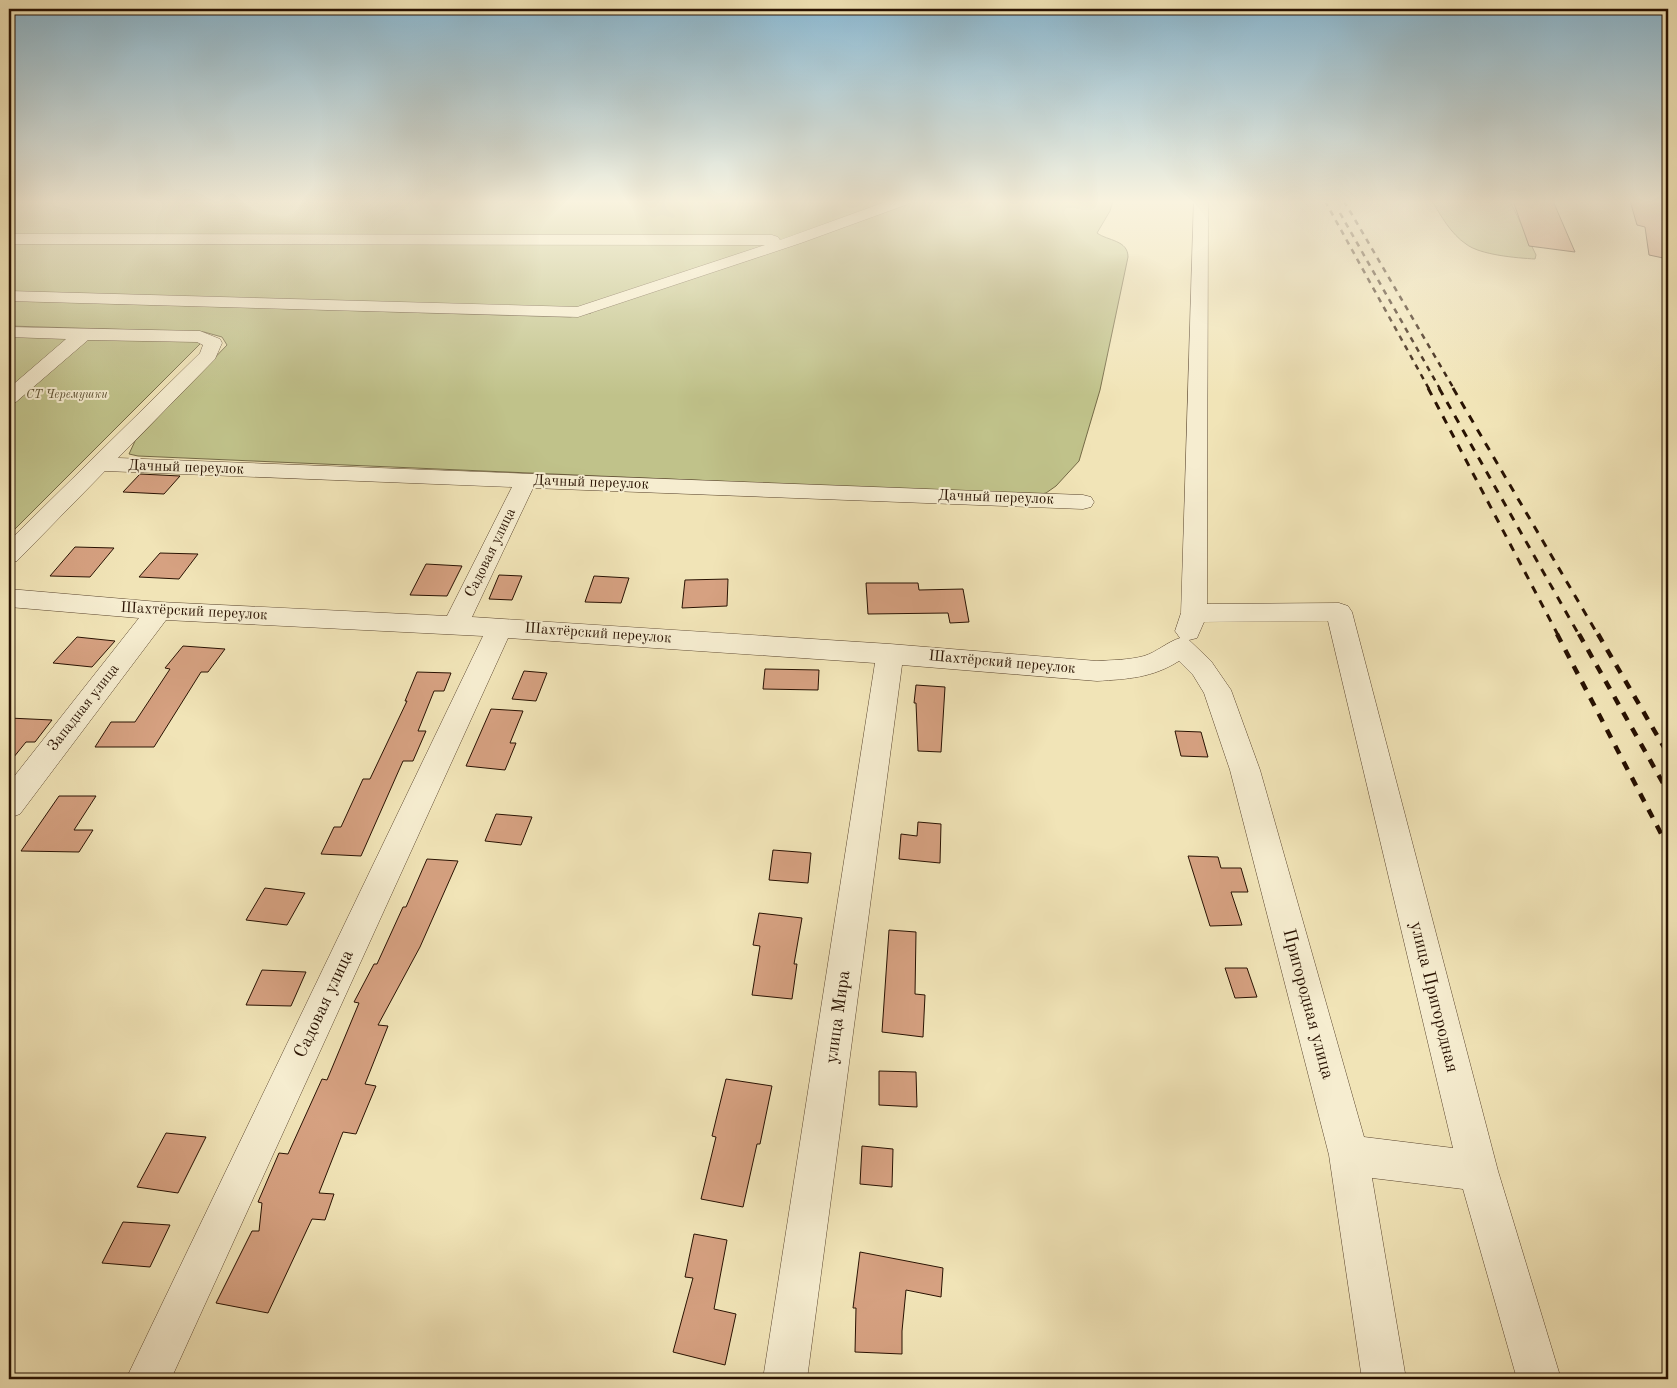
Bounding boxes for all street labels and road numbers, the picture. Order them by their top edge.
street label: Дачный переулок [128,458,245,478]
street label: Дачный переулок [533,473,650,493]
street label: Дачный переулок [938,488,1055,508]
street label: Садовая улица [463,505,519,600]
street label: Шахтёрский переулок [120,601,268,623]
street label: Шахтёрский переулок [524,621,672,647]
street label: Шахтёрский переулок [928,649,1077,677]
street label: Западная улица [46,661,123,754]
street label: улица Пригородная [1407,920,1461,1074]
street label: Пригородная улица [1279,927,1337,1081]
street label: Садовая улица [291,947,357,1061]
street label: улица Мира [823,969,853,1065]

